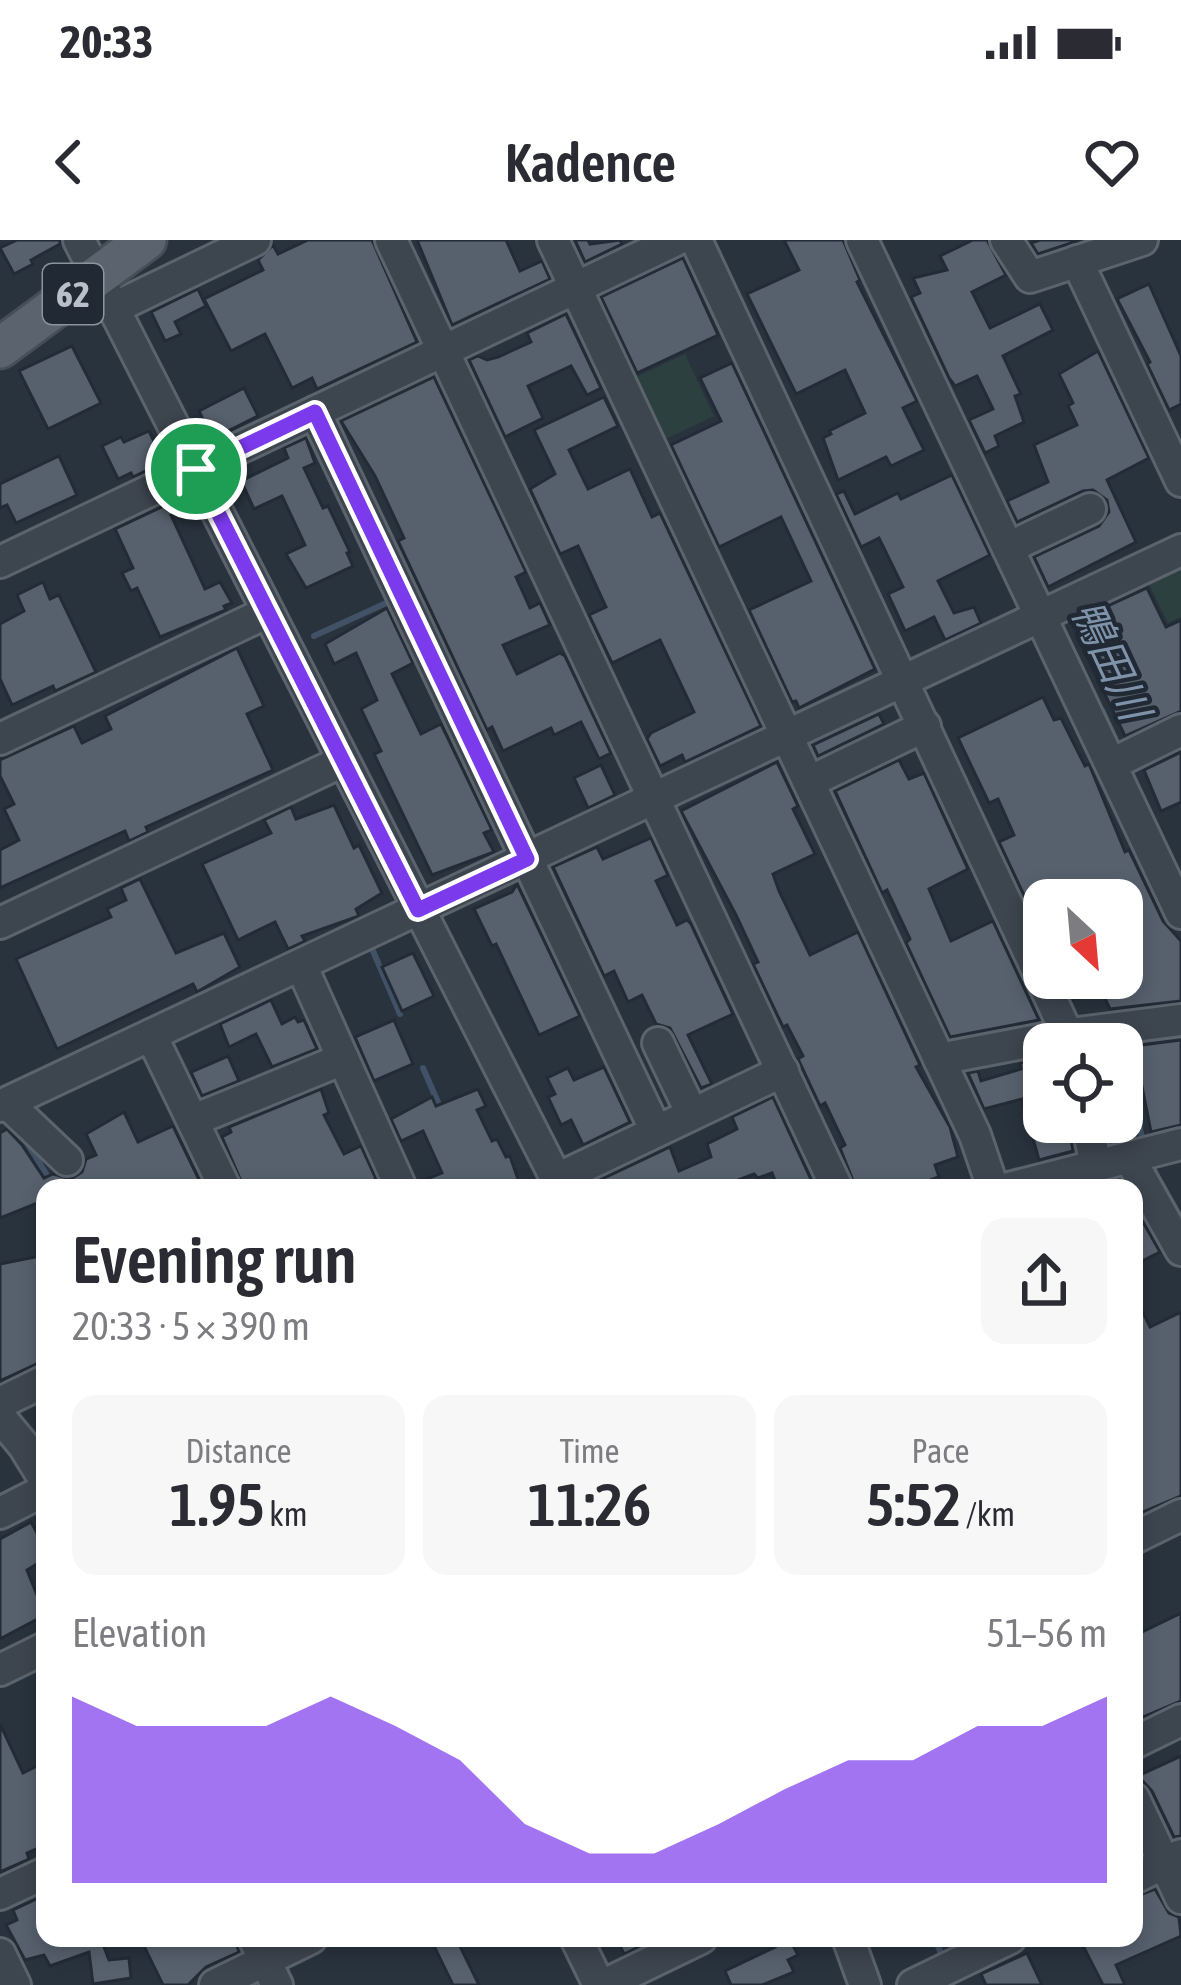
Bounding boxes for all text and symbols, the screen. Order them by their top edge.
text: 20:33 [60,16,154,68]
icon: back [36,129,102,195]
icon: heart [1079,129,1145,195]
text: Kadence [505,132,676,193]
road number: 62 [43,264,103,324]
pin [145,418,247,520]
icon: arrive [163,436,229,502]
water label: 鴨田川 [1063,593,1161,731]
north arrow [1023,879,1143,999]
map controls [1023,879,1143,1143]
button: locate [1023,1023,1143,1143]
button: share [981,1218,1107,1344]
text: Evening run [72,1221,357,1297]
text: 20:33 · 5 × 390 m [72,1304,310,1348]
text: Distance [186,1432,291,1470]
text: Time [559,1432,620,1470]
text: Pace [911,1432,970,1470]
text: 1.95 [169,1470,265,1539]
text: 11:26 [528,1470,651,1539]
text: 5:52 [866,1470,961,1539]
text: km [265,1495,308,1533]
text: /km [961,1495,1015,1533]
text: Elevation [72,1611,207,1655]
text: 51–56 m [987,1611,1107,1655]

